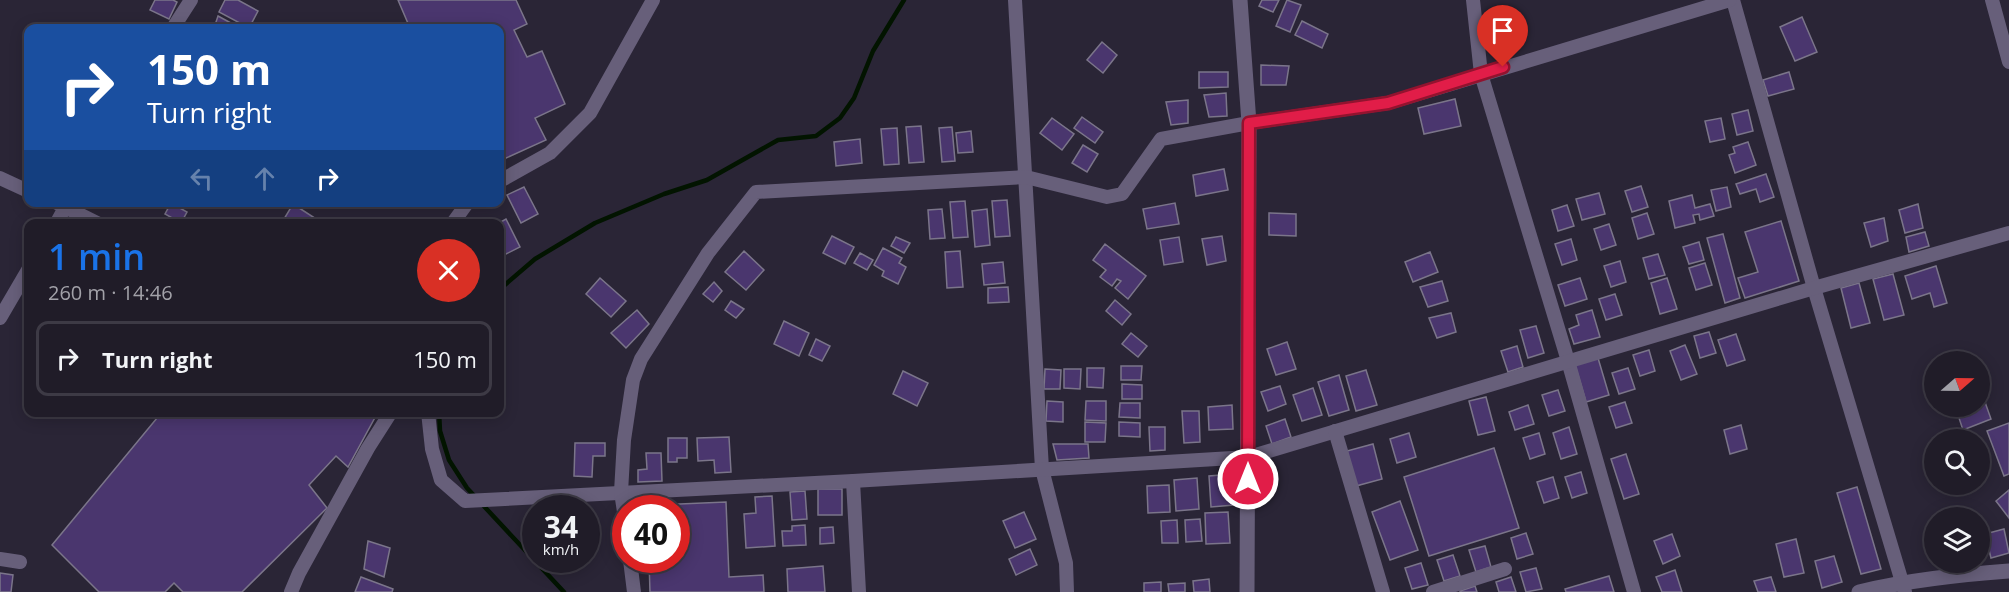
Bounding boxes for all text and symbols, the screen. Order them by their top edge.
pin [1477,5,1528,67]
icon: arrive [1486,14,1519,47]
text: 150 m [147,40,271,97]
icon: right [48,48,126,126]
text: Turn right [147,94,272,131]
icon: left [185,162,218,195]
icon: ahead [248,162,281,195]
icon: right [311,162,344,195]
text: 1 min [48,232,145,281]
button: close [417,239,480,302]
text: 260 m · 14:46 [48,279,173,306]
icon: right [51,342,84,375]
text: Turn right [102,344,213,374]
text: 150 m [413,344,477,374]
north arrow [1924,351,1990,417]
map controls [1924,351,1990,573]
button: search [1924,429,1990,495]
position arrow [1216,447,1280,511]
speed limit sign: 40 [612,495,690,573]
text: 34 [544,506,578,547]
button: layers [1924,507,1990,573]
text: km/h [543,539,579,559]

